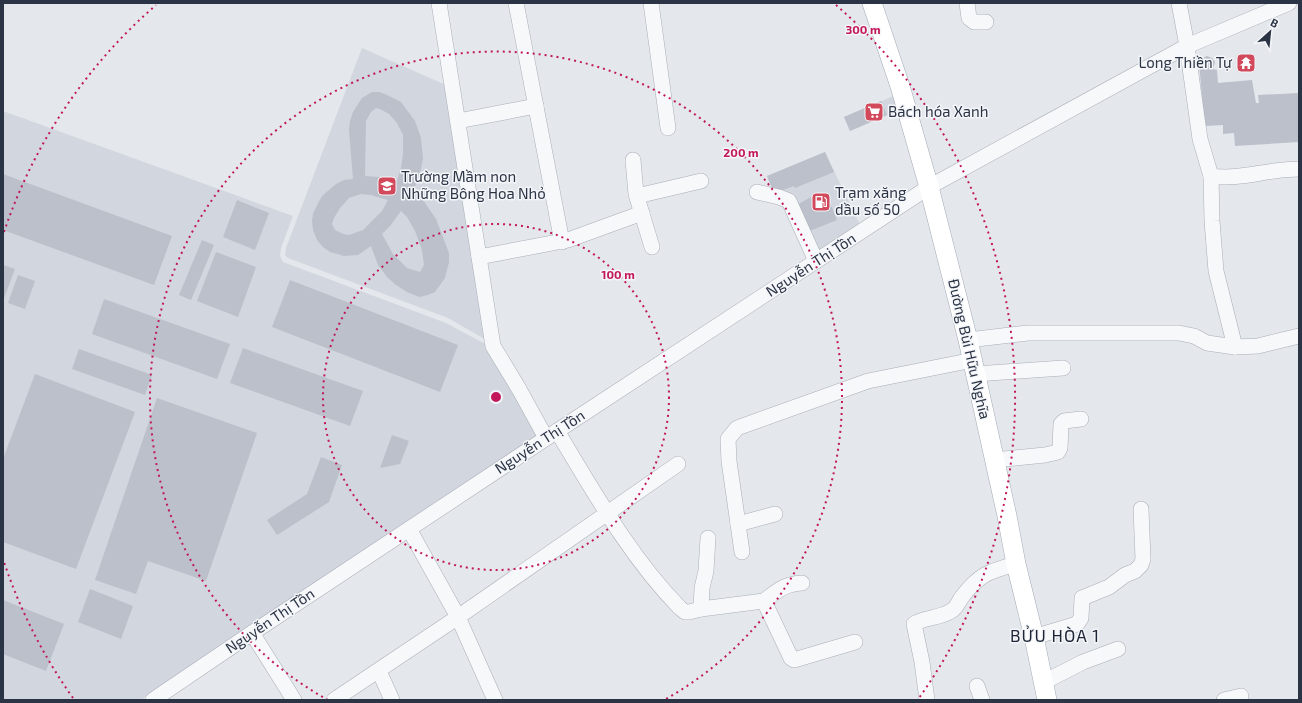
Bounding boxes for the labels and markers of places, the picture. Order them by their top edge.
temple icon: Long Thiền Tự [1235,52,1257,74]
place label: Long Thiền Tự [1138,53,1233,71]
supermarket icon: Bách hóa Xanh [863,101,885,123]
place label: Bách hóa Xanh [888,102,989,120]
place label: Trường Mầm non Những Bông Hoa Nhỏ [401,167,546,202]
school or university icon: Trường Mầm non Những Bông Hoa Nhỏ [376,175,398,197]
place label: Trạm xăng dầu số 50 [835,183,907,218]
fuel station icon: Trạm xăng dầu số 50 [810,191,832,213]
centre of rings [489,390,503,404]

